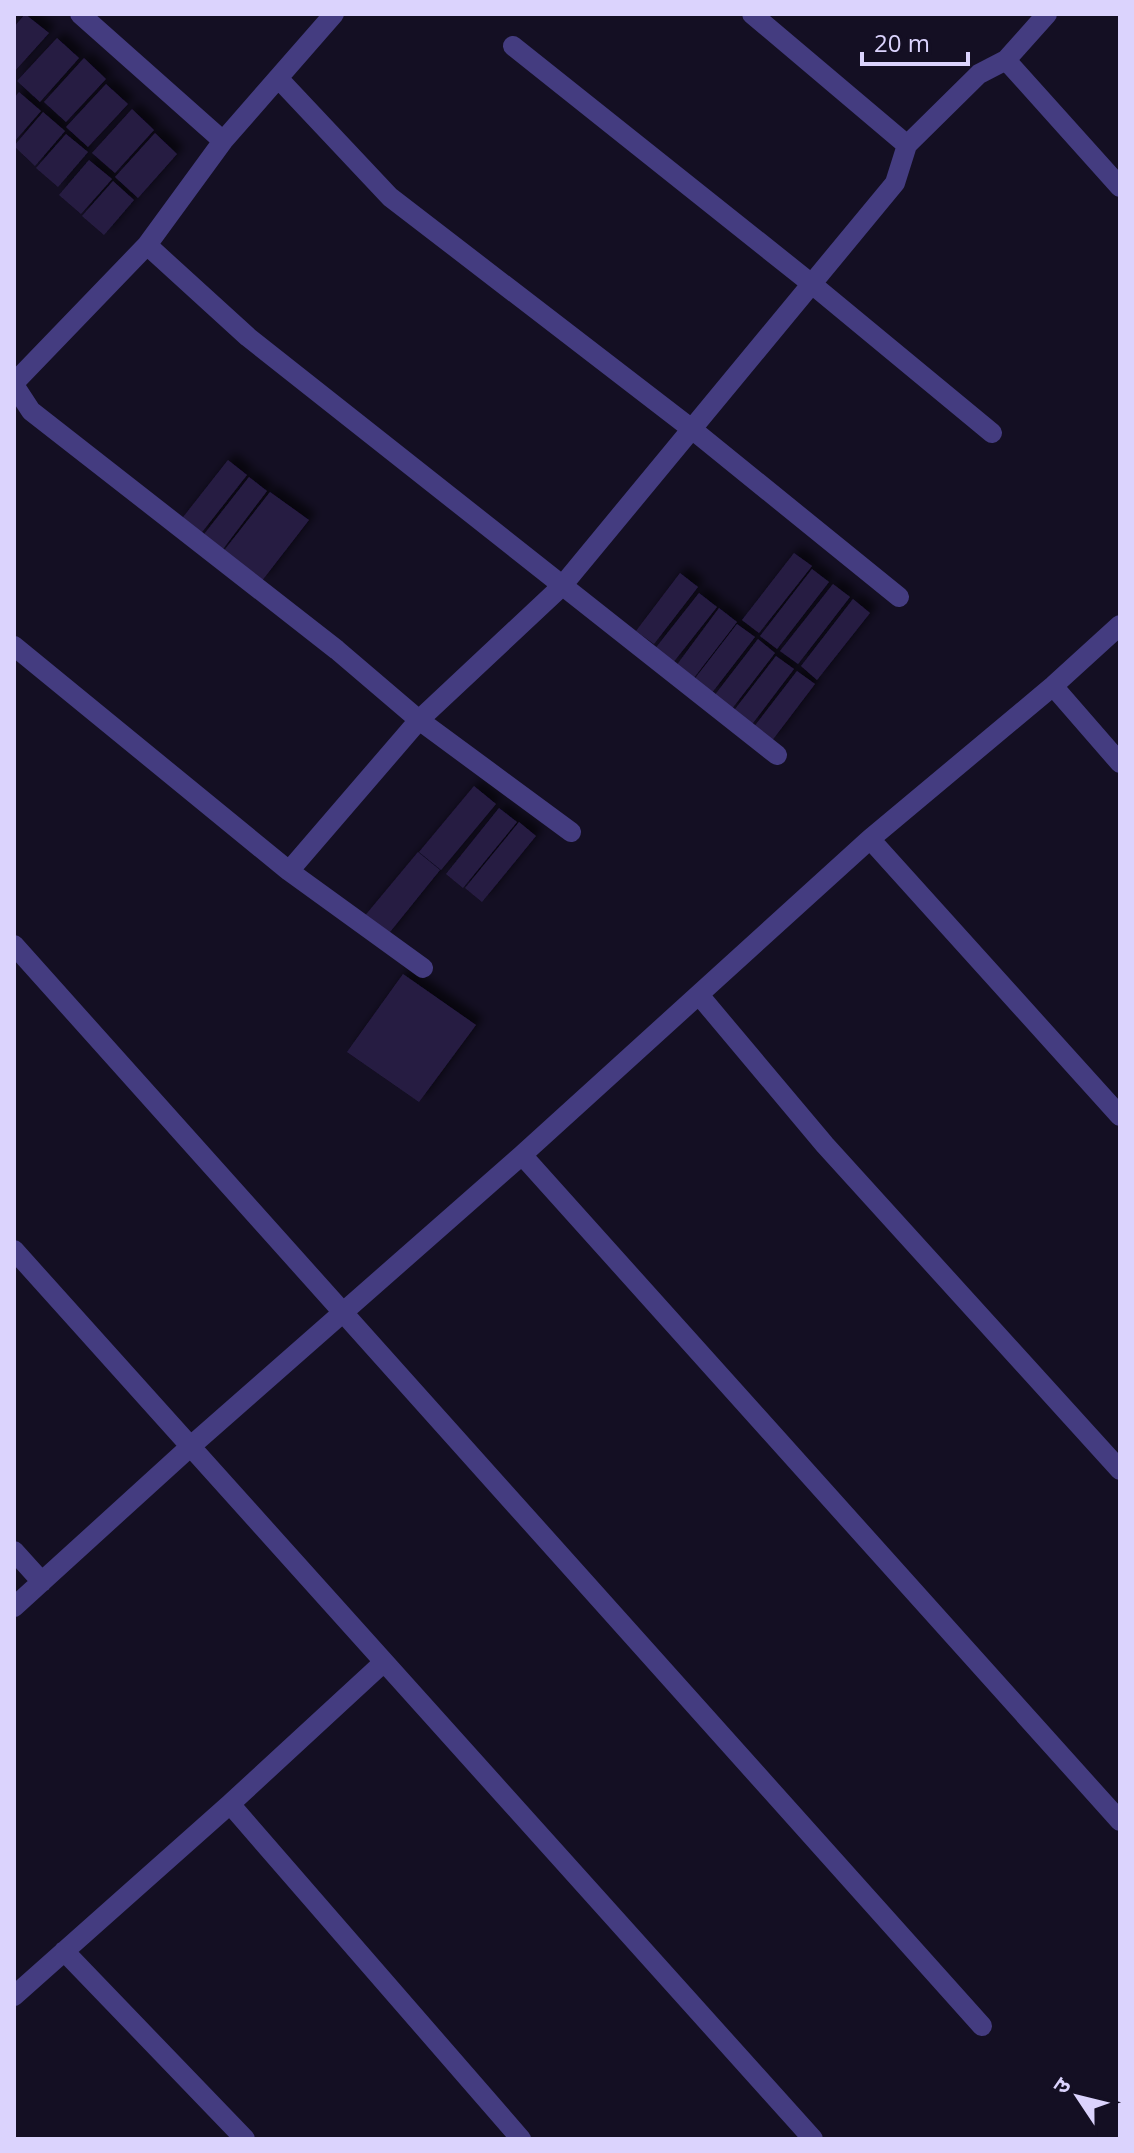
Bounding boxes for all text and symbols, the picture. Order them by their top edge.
scale bar [862,16,968,66]
text: 20 m [874,26,930,59]
north arrow [1038,2057,1118,2137]
text: उ [1045,2070,1077,2099]

